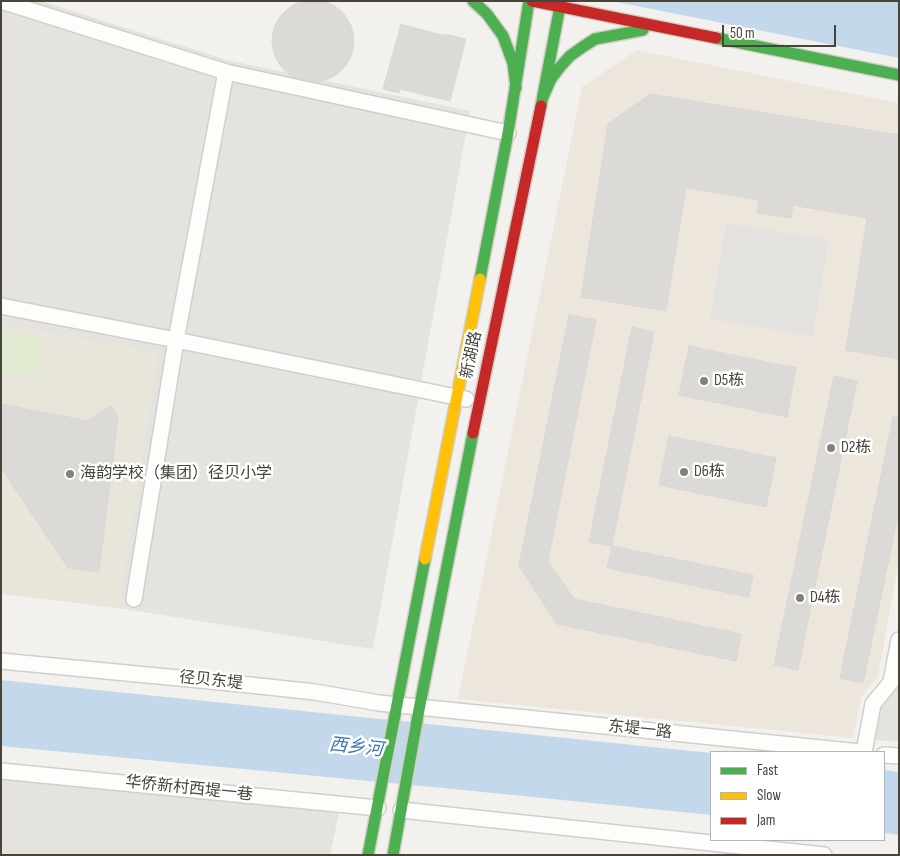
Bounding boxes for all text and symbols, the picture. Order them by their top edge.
scale bar [725,15,839,47]
text: 50 m [730,24,755,43]
street label: 新湖路 [458,330,486,380]
place label: D5栋 [714,371,744,391]
marker: D5栋 [698,375,710,387]
place label: D2栋 [841,438,871,458]
marker: D2栋 [825,442,837,454]
place label: D6栋 [694,462,725,482]
place label: 海韵学校（集团）径贝小学 [80,464,272,484]
marker: D6栋 [678,466,690,478]
marker: 海韵学校（集团）径贝小学 [64,468,76,480]
place label: D4栋 [810,588,841,608]
marker: D4栋 [794,592,806,604]
street label: 径贝东堤 [178,668,244,694]
street label: 东堤一路 [607,717,673,743]
water label: 西乡河 [328,734,384,762]
legend [710,751,885,841]
text: Fast [757,761,778,780]
street label: 华侨新村西堤一巷 [124,773,254,805]
text: Slow [757,786,781,805]
text: Jam [757,811,775,830]

